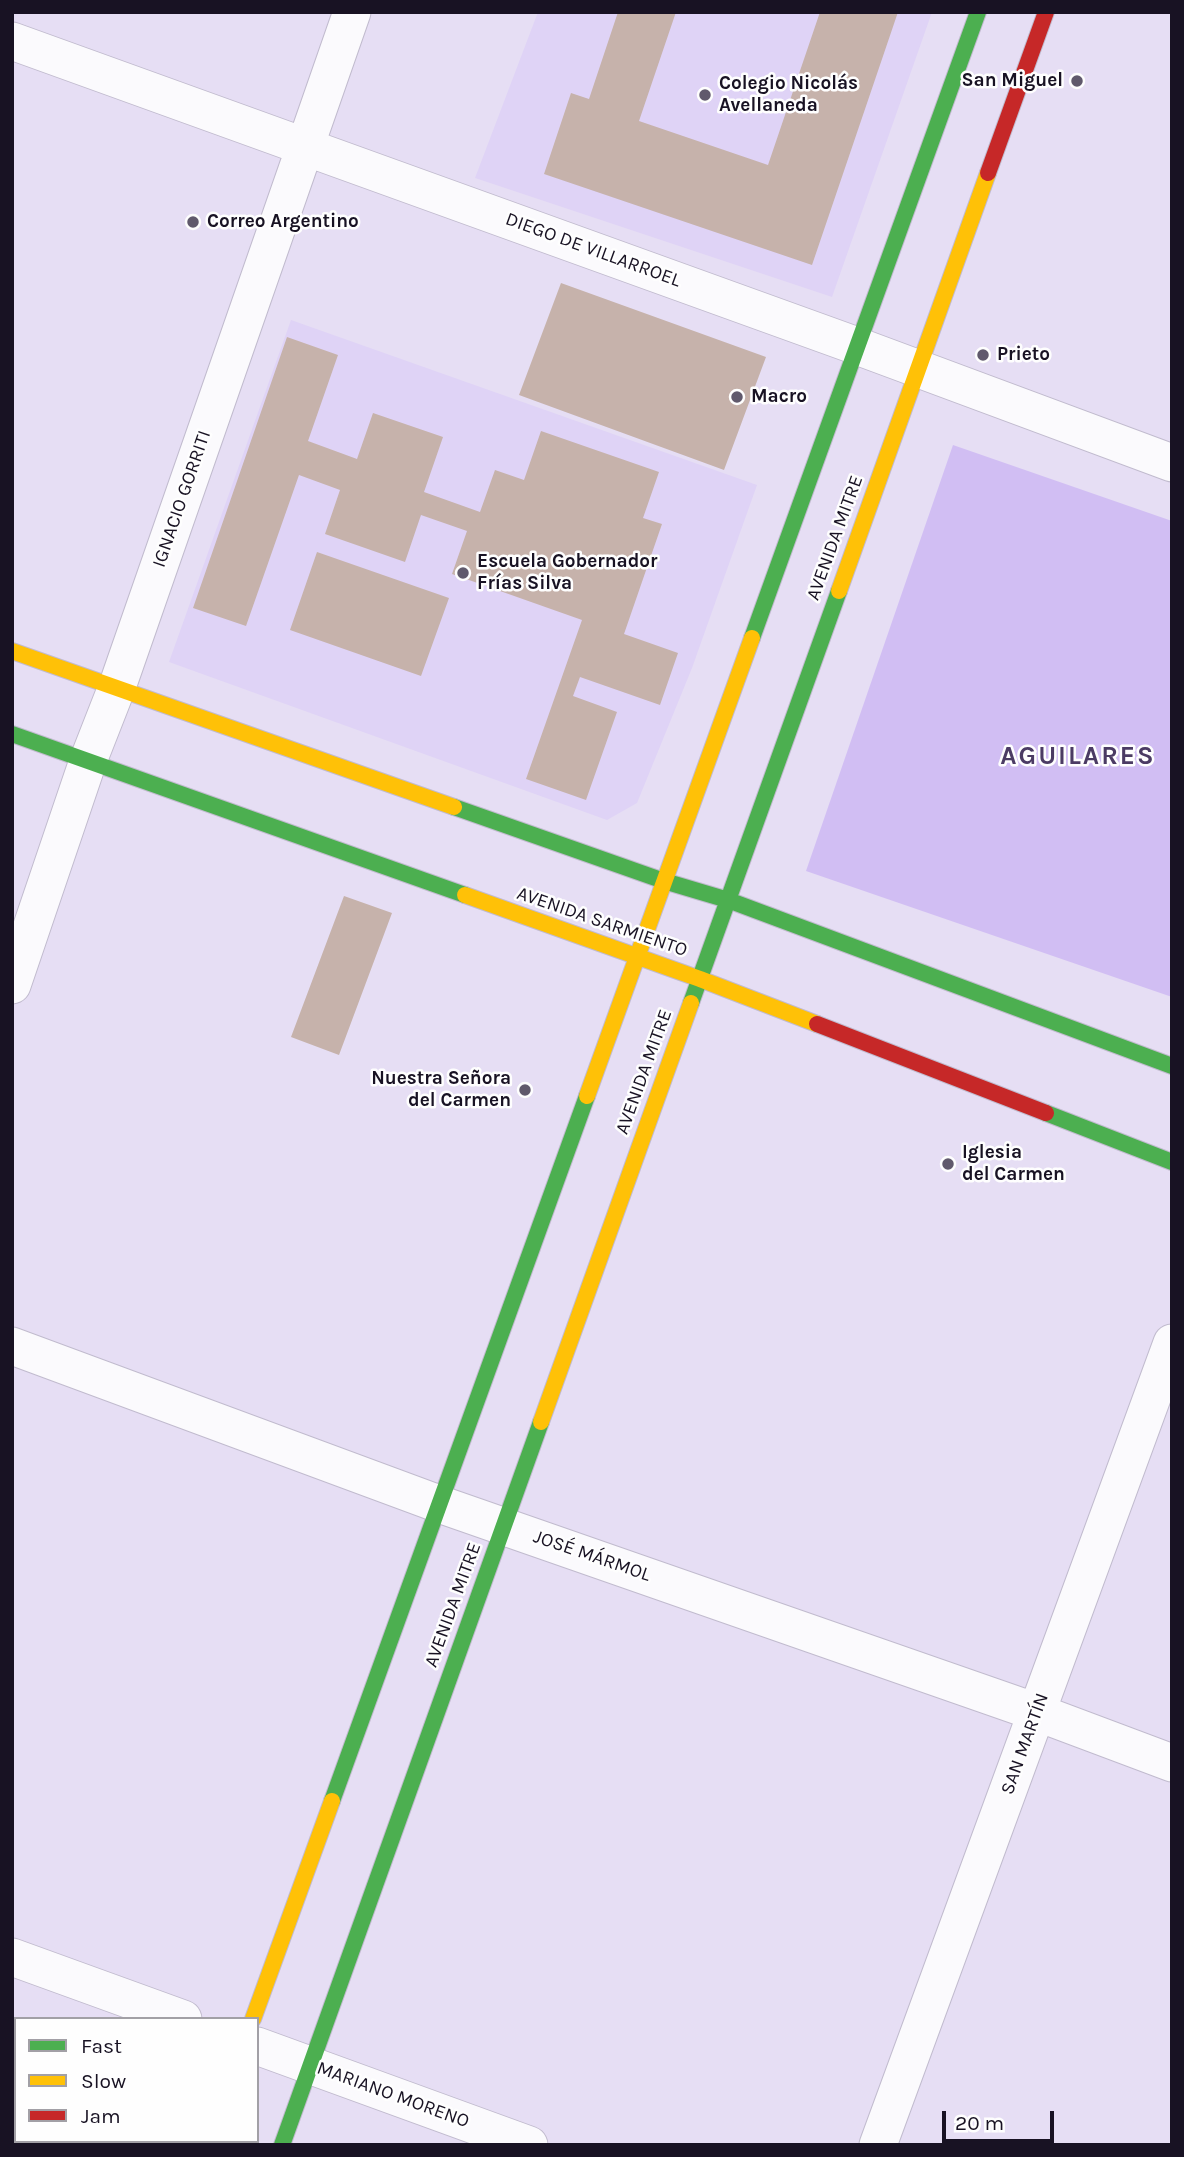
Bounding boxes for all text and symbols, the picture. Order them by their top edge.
place label: San Miguel [961,70,1063,92]
place label: Colegio Nicolás Avellaneda [719,73,858,117]
marker: San Miguel [1069,73,1085,89]
marker: Colegio Nicolás Avellaneda [697,87,713,103]
street label: DIEGO DE VILLARROEL [502,208,684,292]
place label: Correo Argentino [207,211,359,233]
marker: Correo Argentino [185,214,201,230]
place label: Prieto [997,344,1050,366]
marker: Prieto [975,347,991,363]
place label: Macro [751,386,807,408]
marker: Macro [729,389,745,405]
street label: IGNACIO GORRITI [148,428,216,570]
street label: AVENIDA MITRE [802,472,868,604]
place label: Escuela Gobernador Frías Silva [477,551,658,595]
marker: Escuela Gobernador Frías Silva [455,565,471,581]
district label: AGUILARES [1001,741,1155,773]
street label: AVENIDA SARMIENTO [514,882,690,962]
street label: AVENIDA MITRE [611,1006,677,1138]
place label: Nuestra Señora del Carmen [371,1068,511,1112]
marker: Nuestra Señora del Carmen [517,1082,533,1098]
place label: Iglesia del Carmen [962,1142,1065,1186]
marker: Iglesia del Carmen [940,1156,956,1172]
street label: JOSÉ MÁRMOL [530,1525,654,1587]
street label: AVENIDA MITRE [420,1539,486,1671]
street label: SAN MARTÍN [996,1690,1054,1798]
legend [14,2017,259,2143]
text: Fast [81,2034,122,2058]
street label: MARIANO MORENO [314,2057,472,2133]
text: Slow [81,2069,126,2093]
scale bar [946,2098,1058,2142]
text: Jam [81,2104,121,2128]
text: 20 m [955,2111,1004,2135]

